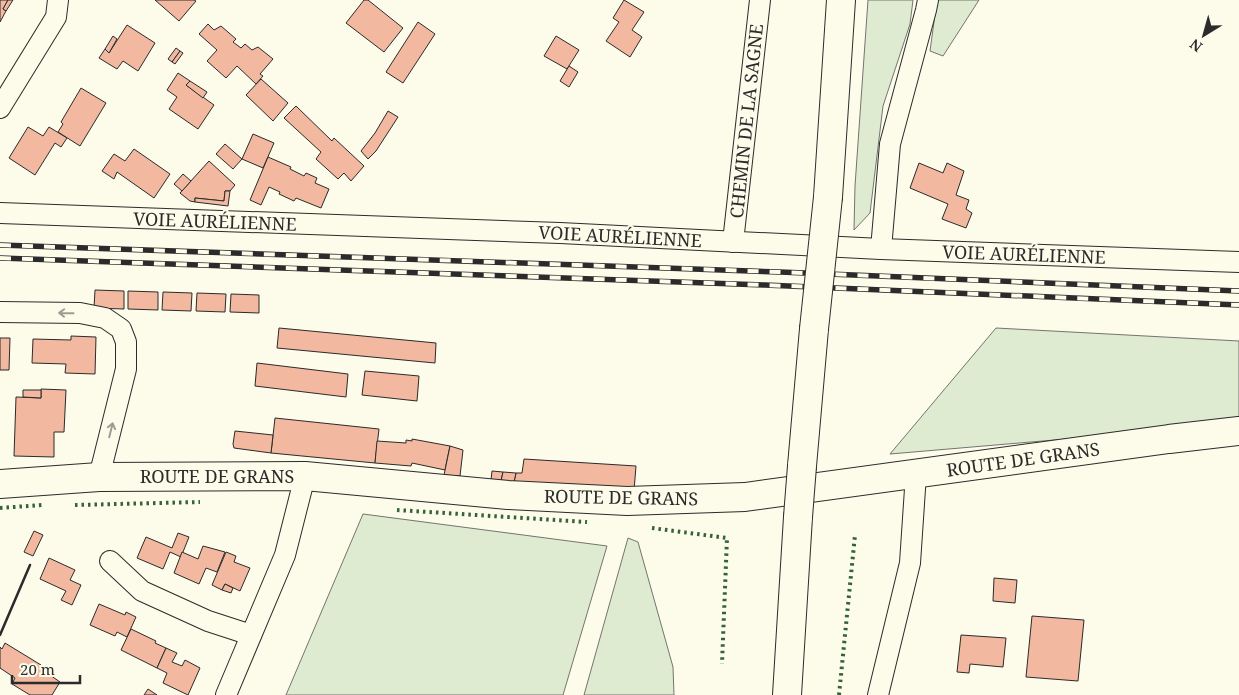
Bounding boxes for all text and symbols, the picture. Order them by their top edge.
north arrow [1179,10,1229,60]
street label: CHEMIN DE LA SAGNE [724,22,768,220]
text: N [1186,35,1206,57]
street label: VOIE AURÉLIENNE [133,206,297,236]
street label: VOIE AURÉLIENNE [538,220,702,252]
street label: VOIE AURÉLIENNE [942,239,1106,269]
one-way arrow [58,308,74,318]
one-way arrow [107,422,116,438]
street label: ROUTE DE GRANS [945,436,1101,482]
street label: ROUTE DE GRANS [140,464,294,488]
street label: ROUTE DE GRANS [544,484,698,510]
scale bar [12,652,80,684]
text: 20 m [20,659,55,679]

